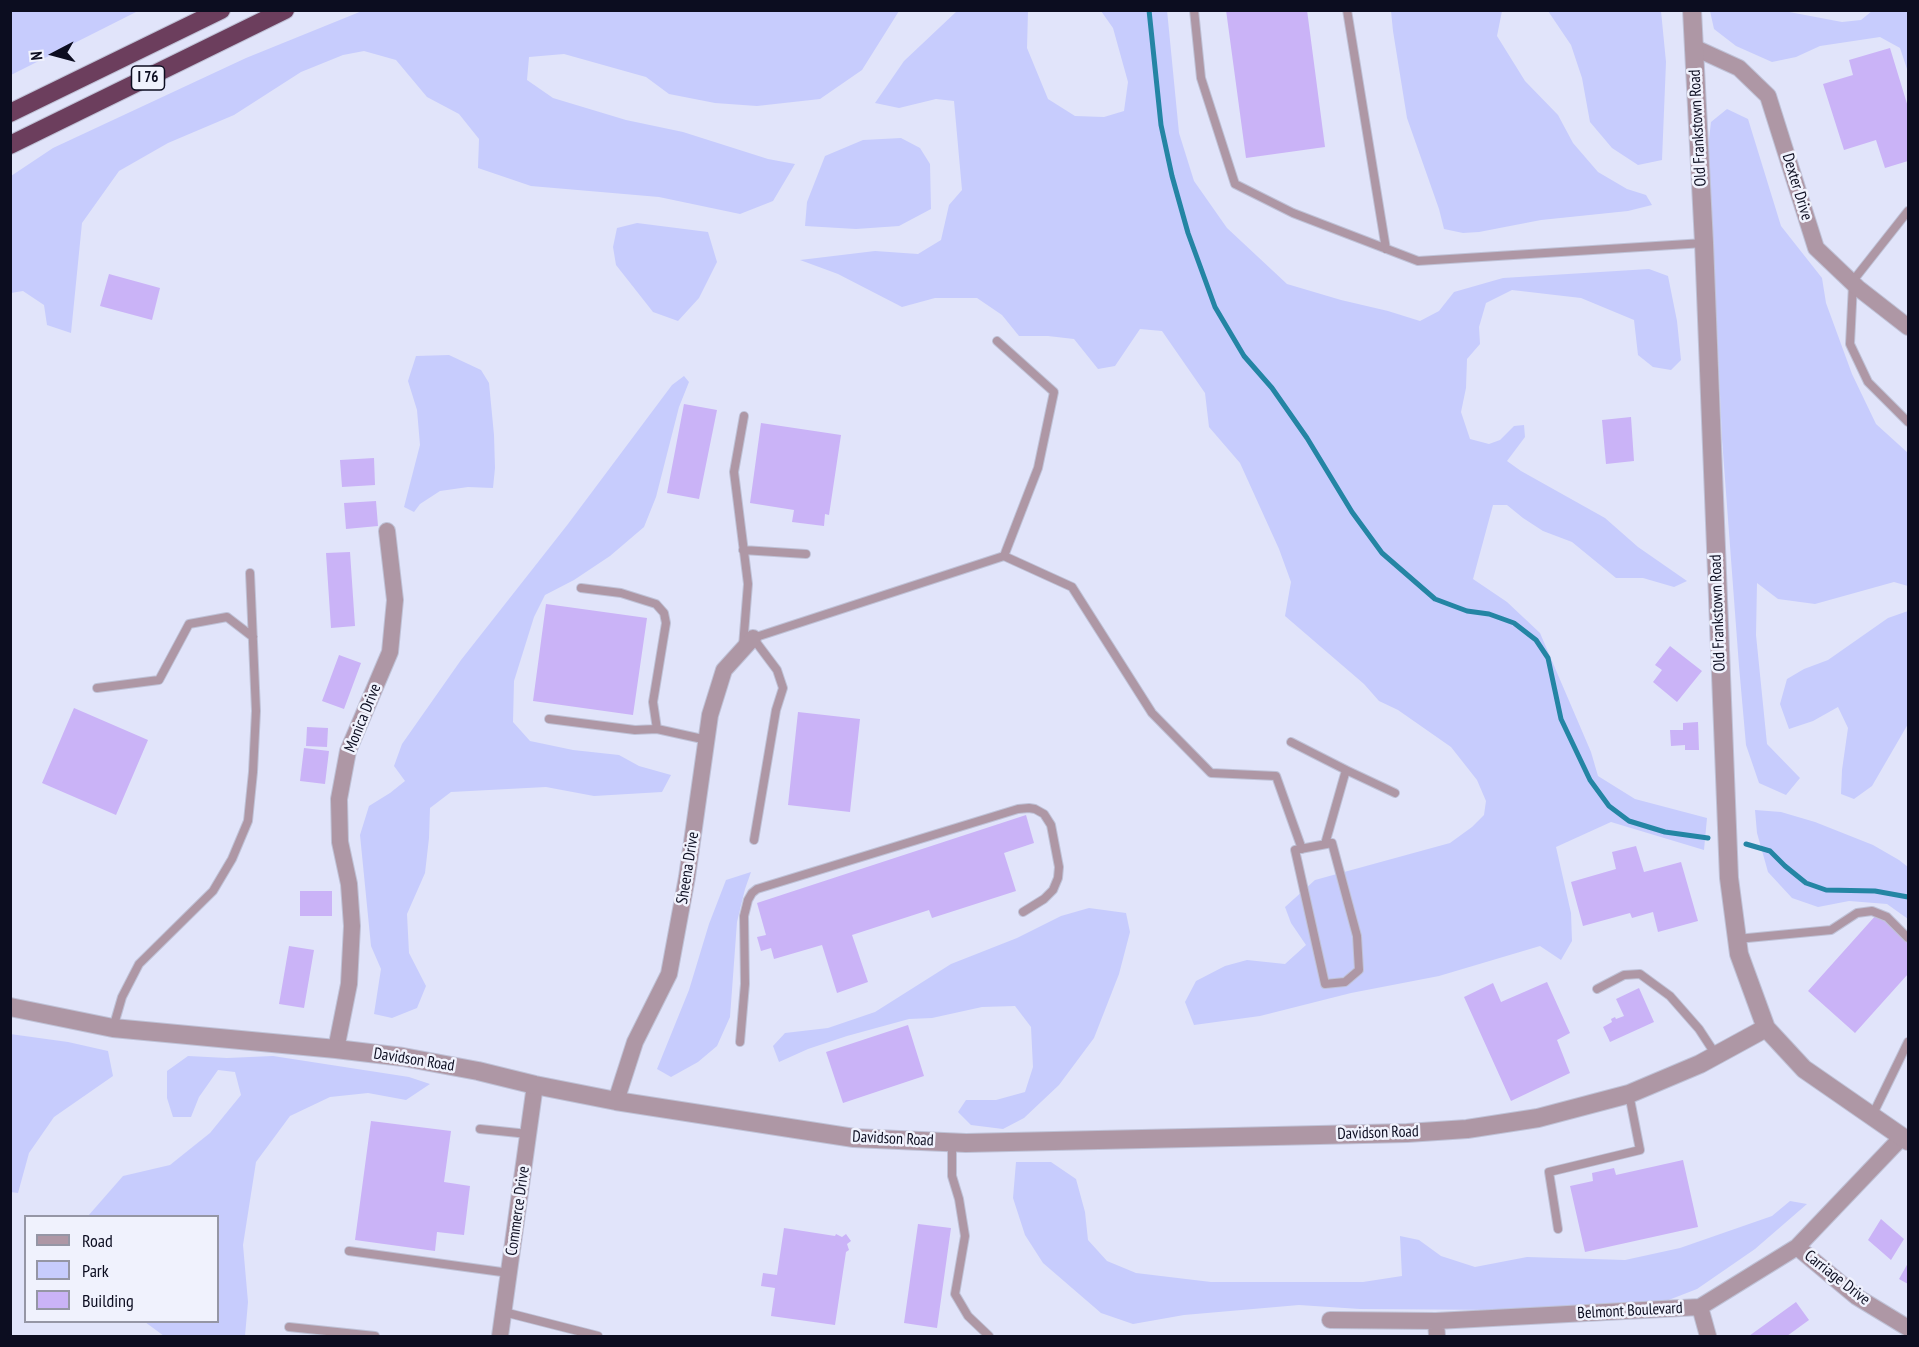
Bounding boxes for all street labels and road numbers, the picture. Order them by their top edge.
road number: I 76 [132,66,164,90]
street label: Old Frankstown Road [1685,69,1711,187]
street label: Dexter Drive [1778,151,1816,223]
street label: Old Frankstown Road [1706,554,1730,672]
street label: Monica Drive [341,681,385,755]
street label: Sheena Drive [673,831,703,905]
street label: Davidson Road [372,1044,456,1076]
street label: Davidson Road [1337,1122,1419,1144]
street label: Davidson Road [852,1127,934,1151]
street label: Commerce Drive [502,1165,534,1257]
street label: Carriage Drive [1800,1246,1874,1310]
street label: Belmont Boulevard [1577,1299,1683,1323]

